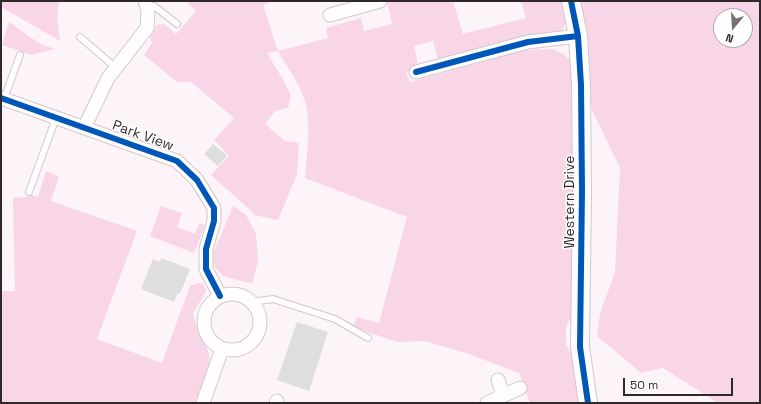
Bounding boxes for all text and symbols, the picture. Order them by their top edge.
north arrow [713,8,753,48]
text: N [724,31,735,46]
street label: Park View [110,117,176,155]
street label: Western Drive [562,155,578,249]
scale bar [625,370,735,396]
text: 50 m [630,377,658,393]

